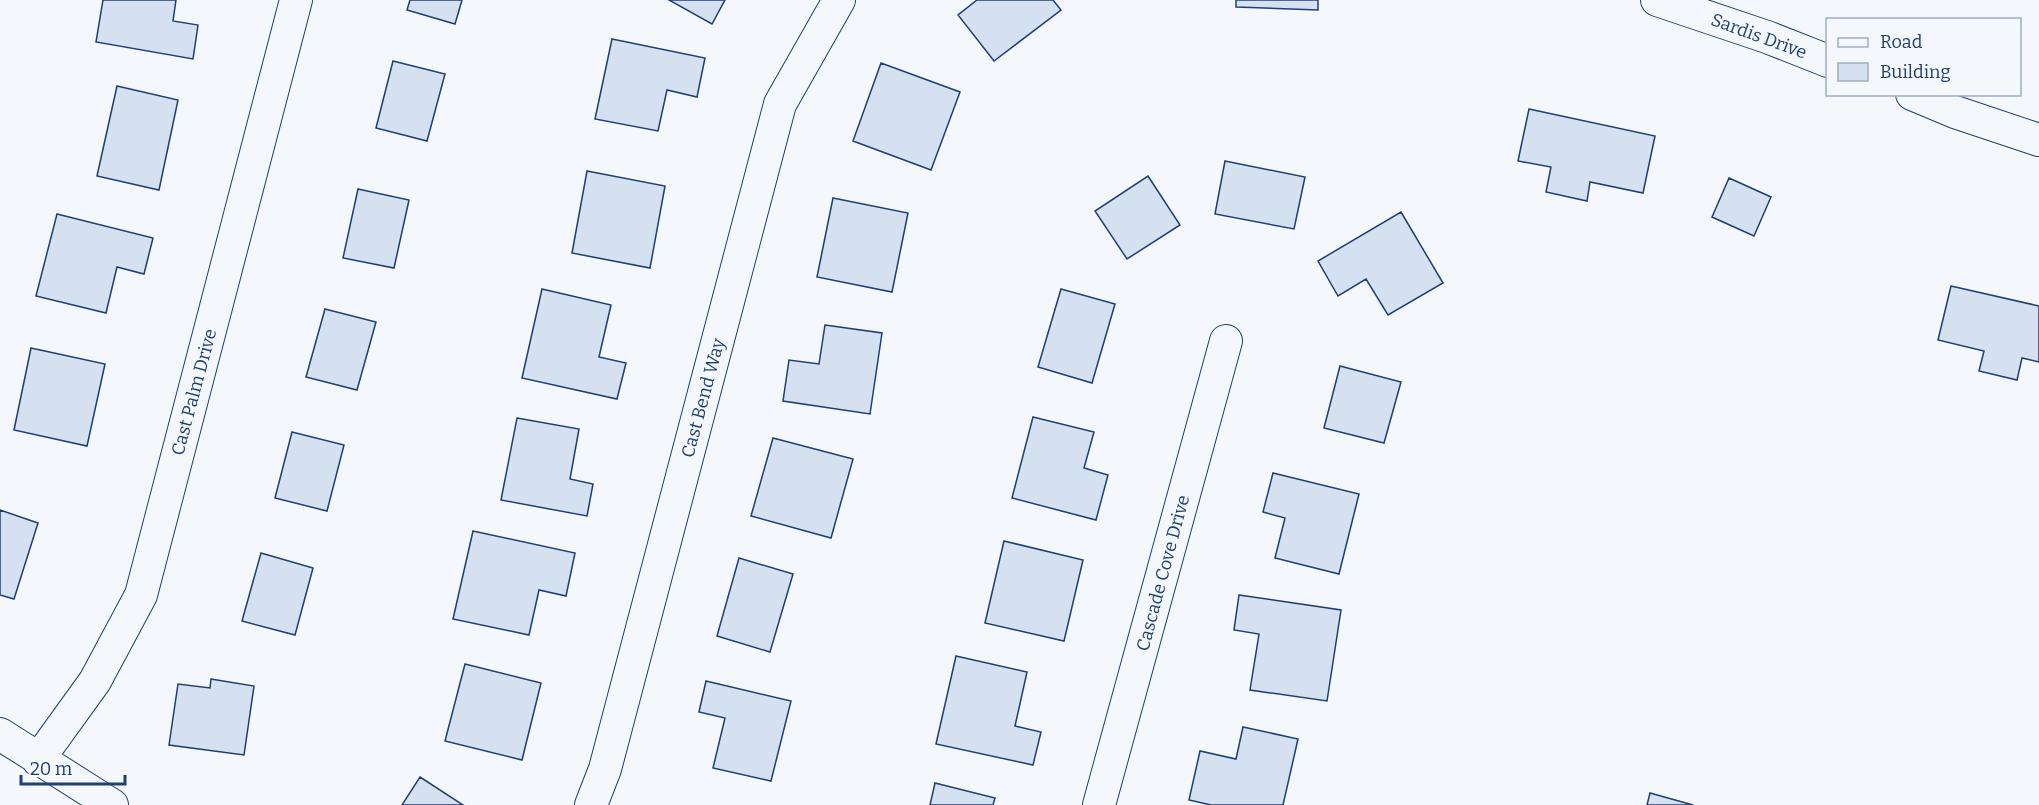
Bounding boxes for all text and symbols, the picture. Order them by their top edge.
street label: Sardis Drive [1708,8,1810,64]
legend [1826,18,2021,96]
text: Road [1880,31,1923,53]
text: Building [1880,61,1951,83]
street label: Cast Palm Drive [167,326,221,458]
street label: Cast Bend Way [677,336,730,460]
street label: Cascade Cove Drive [1132,493,1194,653]
scale bar [21,748,124,786]
text: 20 m [30,758,72,780]

